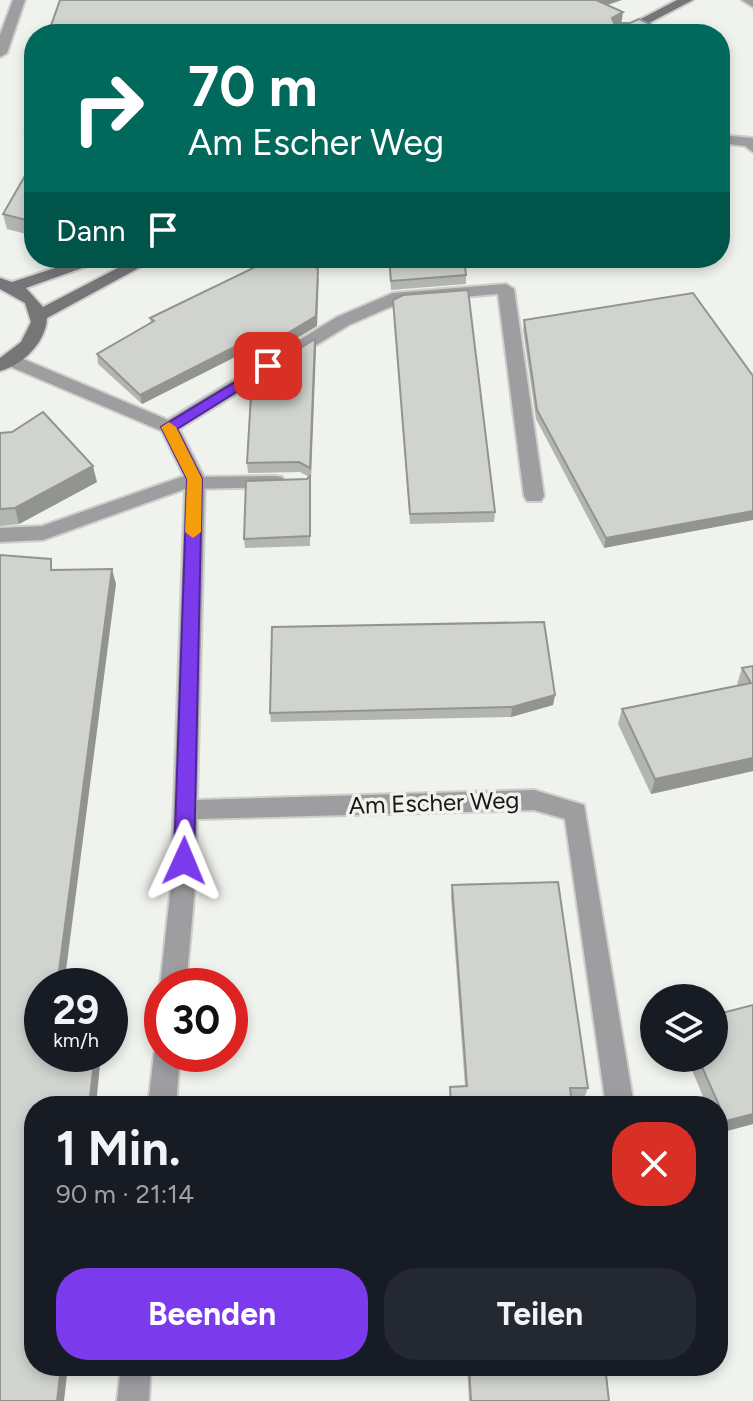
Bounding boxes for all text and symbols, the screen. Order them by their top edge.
text: 70 m [188,53,318,120]
icon: right [56,56,160,160]
text: Am Escher Weg [188,121,444,164]
icon: arrive [141,208,185,252]
text: Dann [56,212,125,249]
pin [234,332,302,400]
icon: arrive [246,344,290,388]
street label: Am Escher Weg [348,785,520,820]
position arrow [142,819,226,903]
speed limit sign: 30 [144,968,248,1072]
map controls [640,984,728,1072]
button: layers [640,984,728,1072]
text: 29 [53,986,99,1034]
text: km/h [53,1028,99,1052]
text: 1 Min. [56,1119,181,1177]
button: close [612,1122,696,1206]
text: 90 m · 21:14 [56,1178,194,1210]
button: Beenden [56,1268,368,1360]
button: Teilen [384,1268,696,1360]

